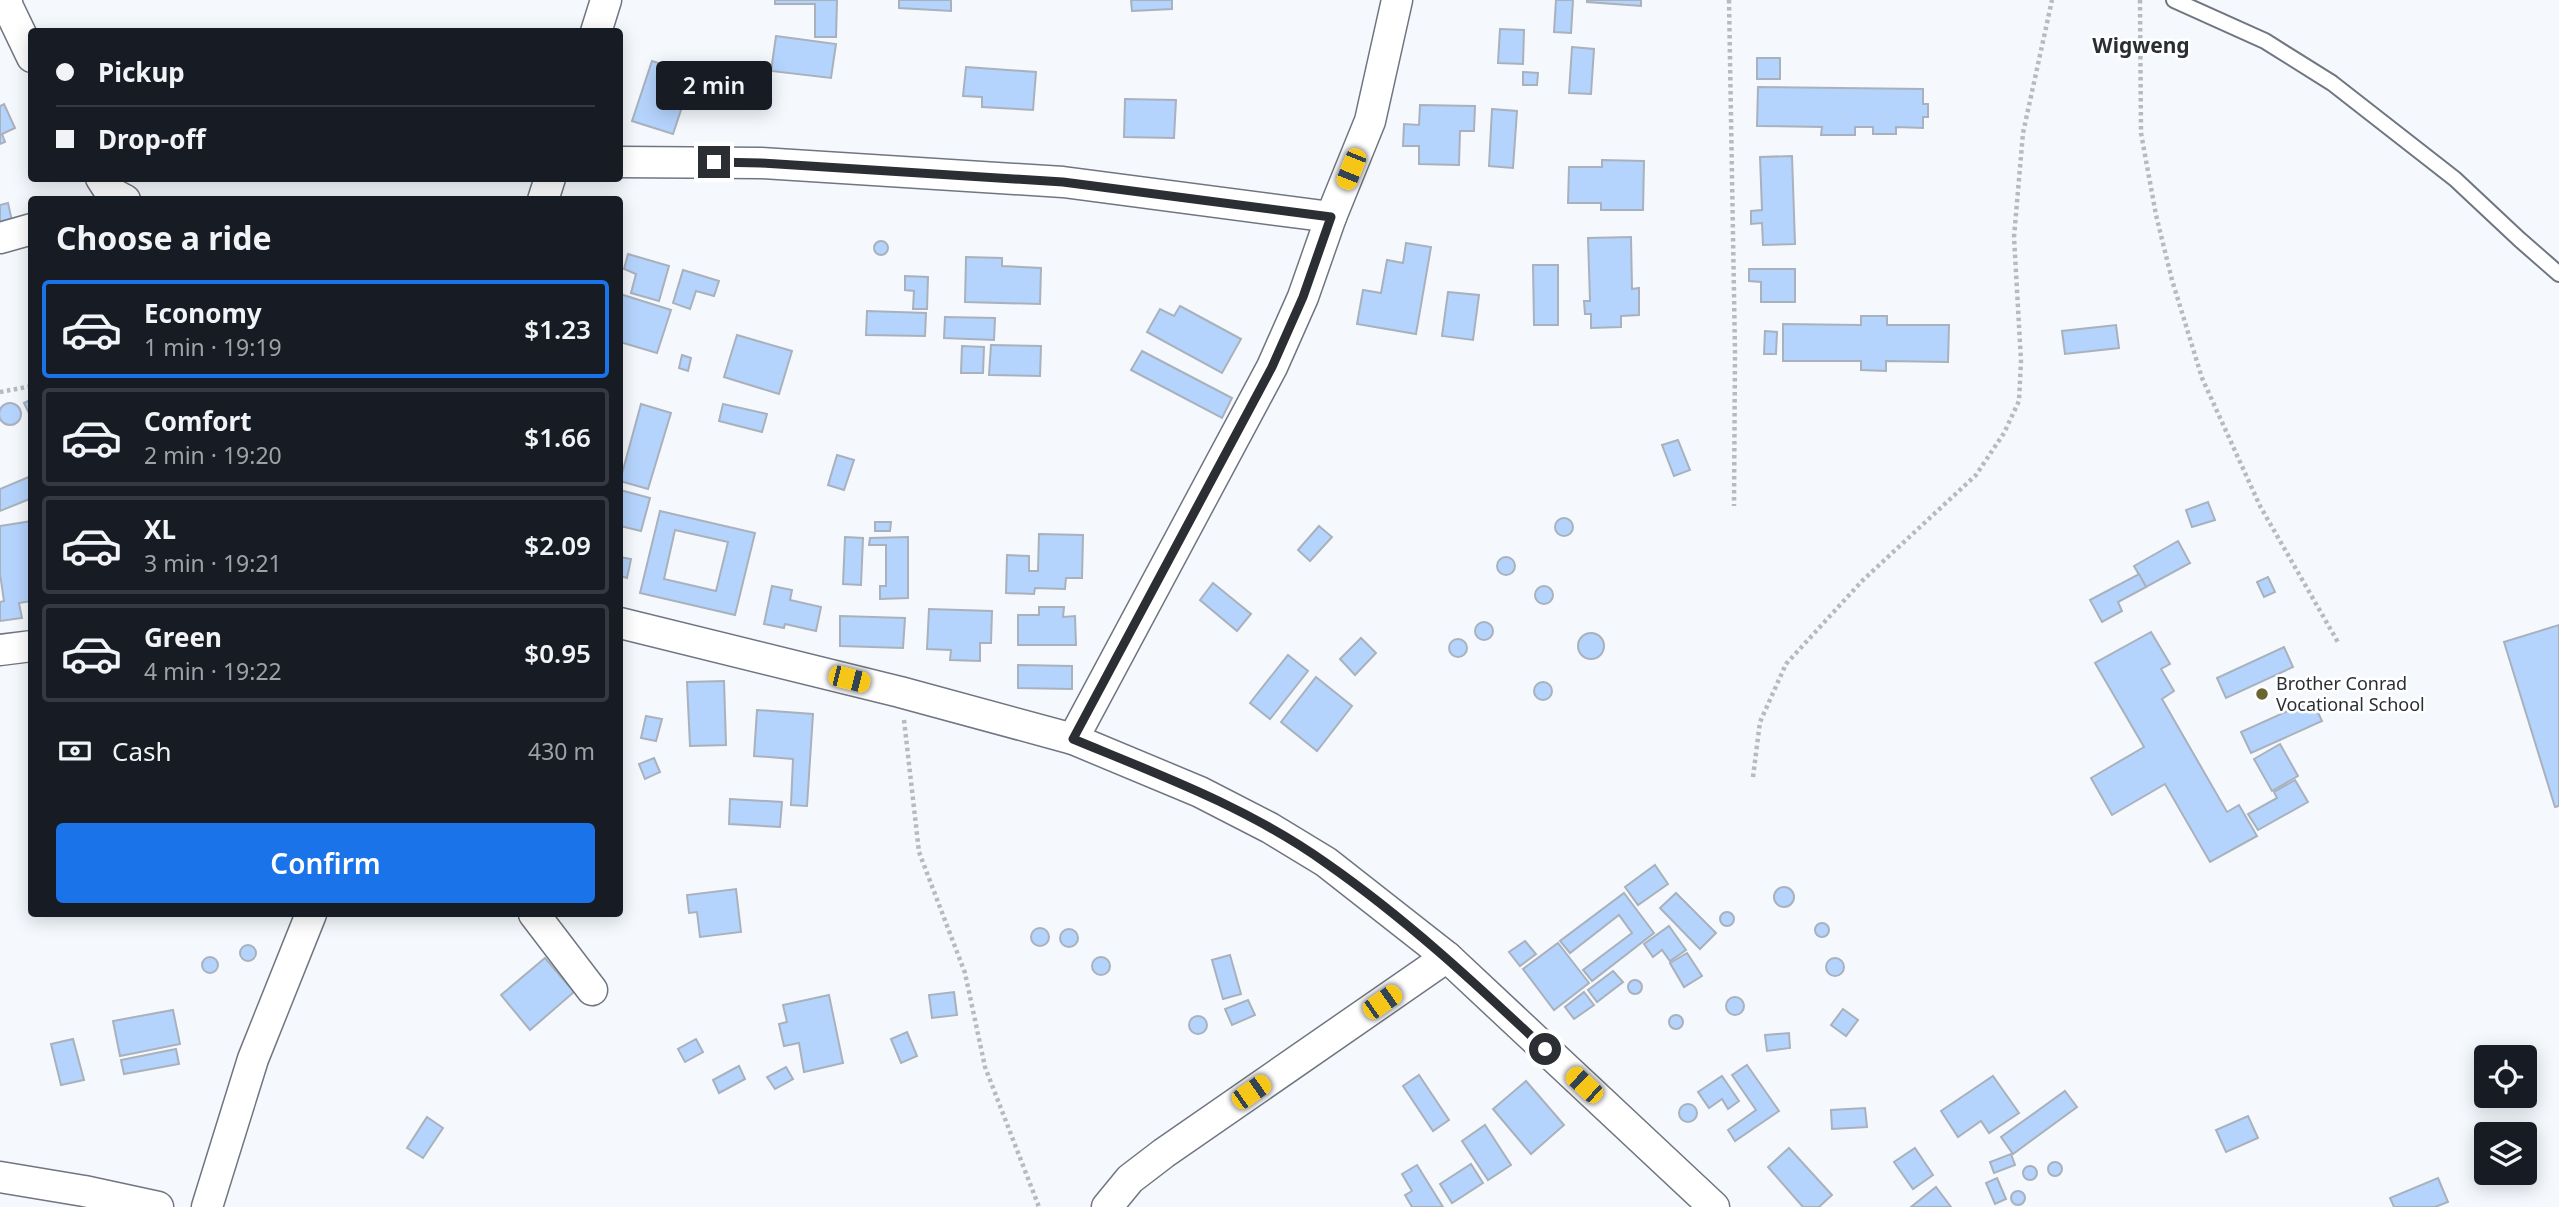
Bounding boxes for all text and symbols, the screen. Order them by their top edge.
district label: Wigweng [2092,31,2190,59]
text: Pickup [98,54,185,90]
callout: 2 min [656,60,772,110]
text: 2 min [683,69,745,101]
text: Drop-off [98,121,205,157]
route end [698,146,730,178]
car [1334,146,1369,192]
text: Choose a ride [56,216,272,259]
text: Economy [144,295,262,331]
icon: car [60,298,123,361]
text: $1.23 [524,311,591,347]
text: 1 min · 19:19 [144,331,282,363]
text: Comfort [144,403,252,439]
icon: car [60,406,123,469]
text: $1.66 [524,419,591,455]
text: 2 min · 19:20 [144,439,282,471]
text: XL [144,511,176,547]
icon: car [60,514,123,577]
text: $2.09 [524,527,591,563]
text: 3 min · 19:21 [144,547,282,579]
text: Green [144,619,222,655]
icon: car [60,622,123,685]
text: $0.95 [524,635,591,671]
text: 4 min · 19:22 [144,655,282,687]
car [827,664,872,694]
place label: Brother Conrad Vocational School [2276,671,2425,716]
marker: Brother Conrad Vocational School [2254,686,2270,702]
icon: cash [56,732,94,770]
text: Cash [112,733,172,769]
text: 430 m [528,735,595,767]
button: Confirm [56,823,595,903]
car [1359,981,1406,1023]
route start [1529,1033,1561,1065]
map controls [2474,1045,2537,1185]
button: locate [2474,1045,2537,1108]
car [1562,1063,1607,1107]
car [1228,1071,1275,1113]
button: layers [2474,1122,2537,1185]

